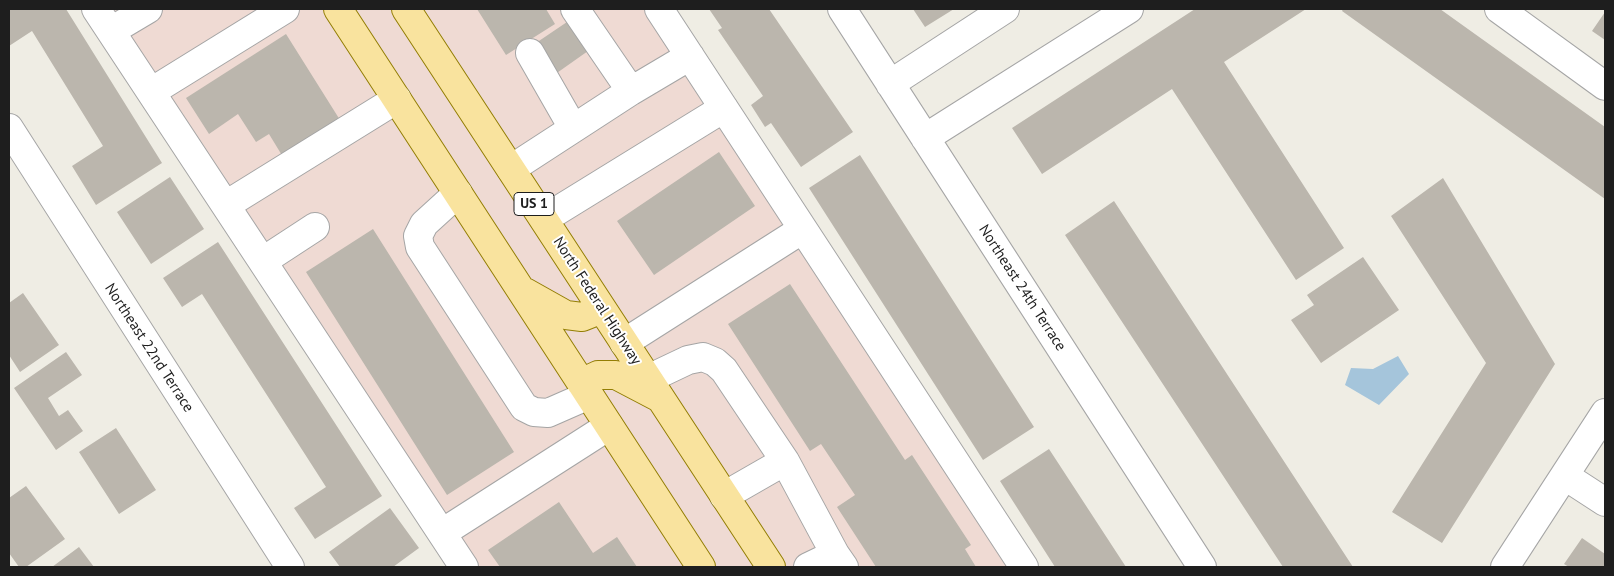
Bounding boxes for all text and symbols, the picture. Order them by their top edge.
road number: US 1 [514,192,554,215]
street label: Northeast 24th Terrace [974,222,1070,354]
street label: North Federal Highway [549,234,645,368]
street label: Northeast 22nd Terrace [101,280,197,416]

